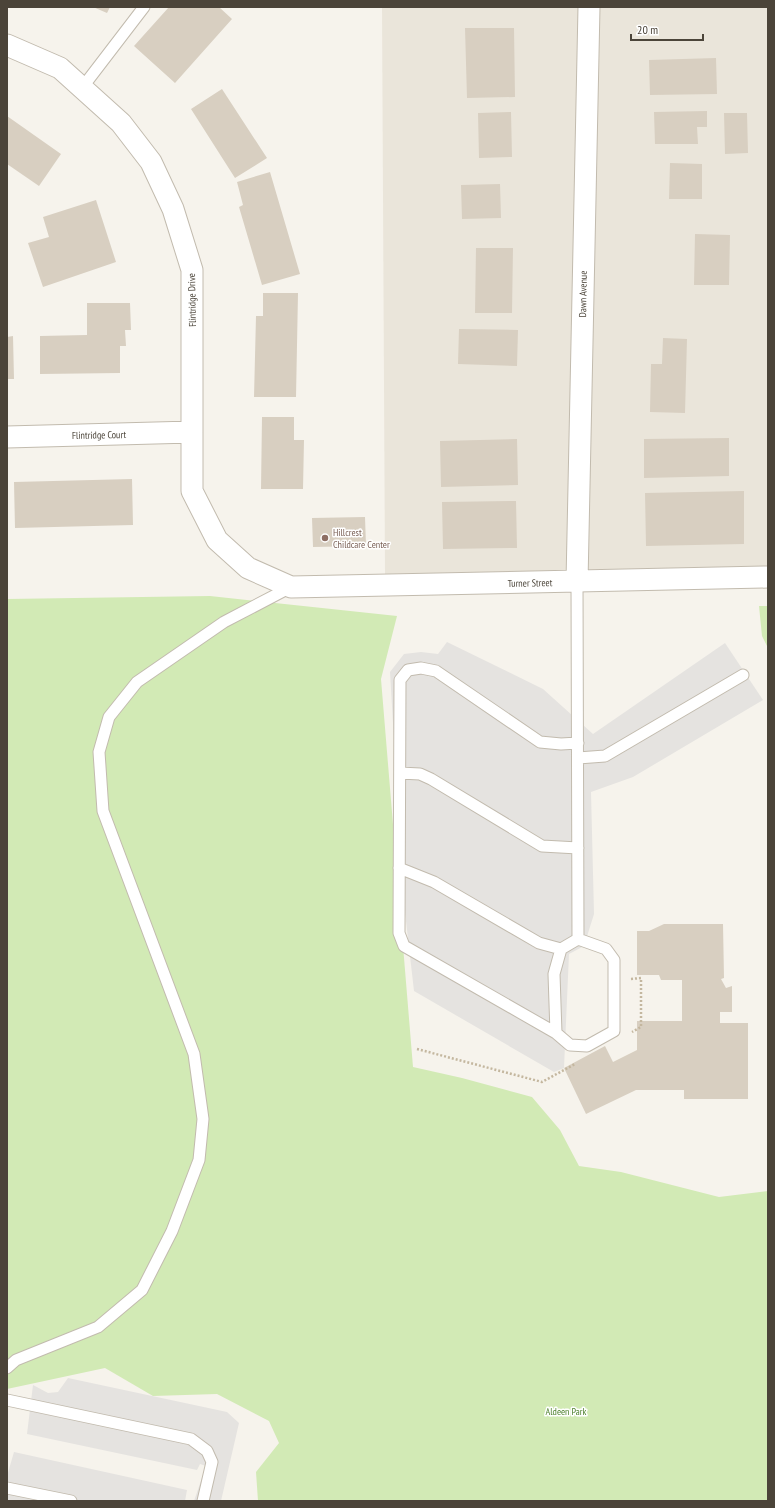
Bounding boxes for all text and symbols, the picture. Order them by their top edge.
scale bar [631,16,703,42]
text: 20 m [637,22,658,37]
street label: Dawn Avenue [576,271,590,317]
street label: Flintridge Drive [185,273,199,327]
street label: Flintridge Court [72,428,126,442]
place label: Hillcrest Childcare Center [333,526,390,551]
marker: Hillcrest Childcare Center [320,533,330,543]
street label: Turner Street [507,576,553,590]
park label: Aldeen Park [546,1405,587,1418]

